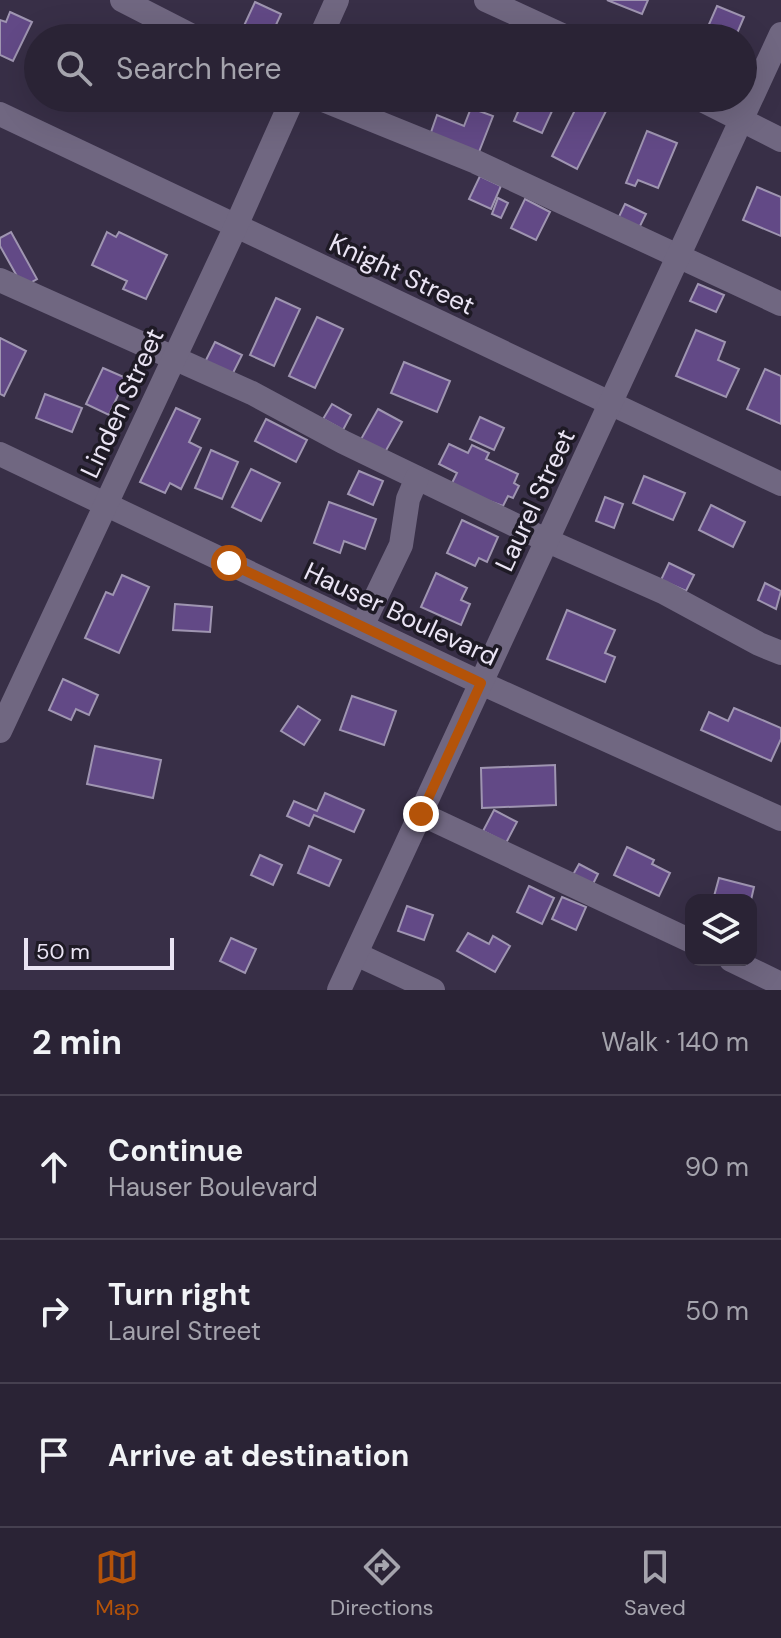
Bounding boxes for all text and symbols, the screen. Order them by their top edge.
search box [24,24,757,112]
icon: search [52,46,96,90]
text: Search here [116,49,282,88]
street label: Knight Street [324,225,480,323]
street label: Linden Street [72,323,172,483]
street label: Laurel Street [487,423,583,577]
route start [211,545,247,581]
street label: Hauser Boulevard [299,554,503,674]
route end [403,796,439,832]
map controls [685,894,757,966]
button: layers [685,894,757,966]
scale bar [24,934,174,970]
text: 50 m [36,937,90,966]
text: 2 min [32,1020,122,1065]
text: Walk · 140 m [601,1025,749,1059]
text: Continue [108,1131,243,1170]
icon: ahead [32,1145,76,1189]
text: 90 m [685,1150,749,1184]
text: Hauser Boulevard [108,1170,318,1204]
text: Turn right [108,1275,251,1314]
icon: right [32,1289,76,1333]
text: 50 m [685,1294,749,1328]
text: Laurel Street [108,1314,261,1348]
icon: arrive [32,1433,76,1477]
text: Arrive at destination [108,1436,409,1475]
tab: Map [95,1545,140,1622]
tab: Directions [330,1545,434,1622]
tab: Saved [624,1545,686,1622]

